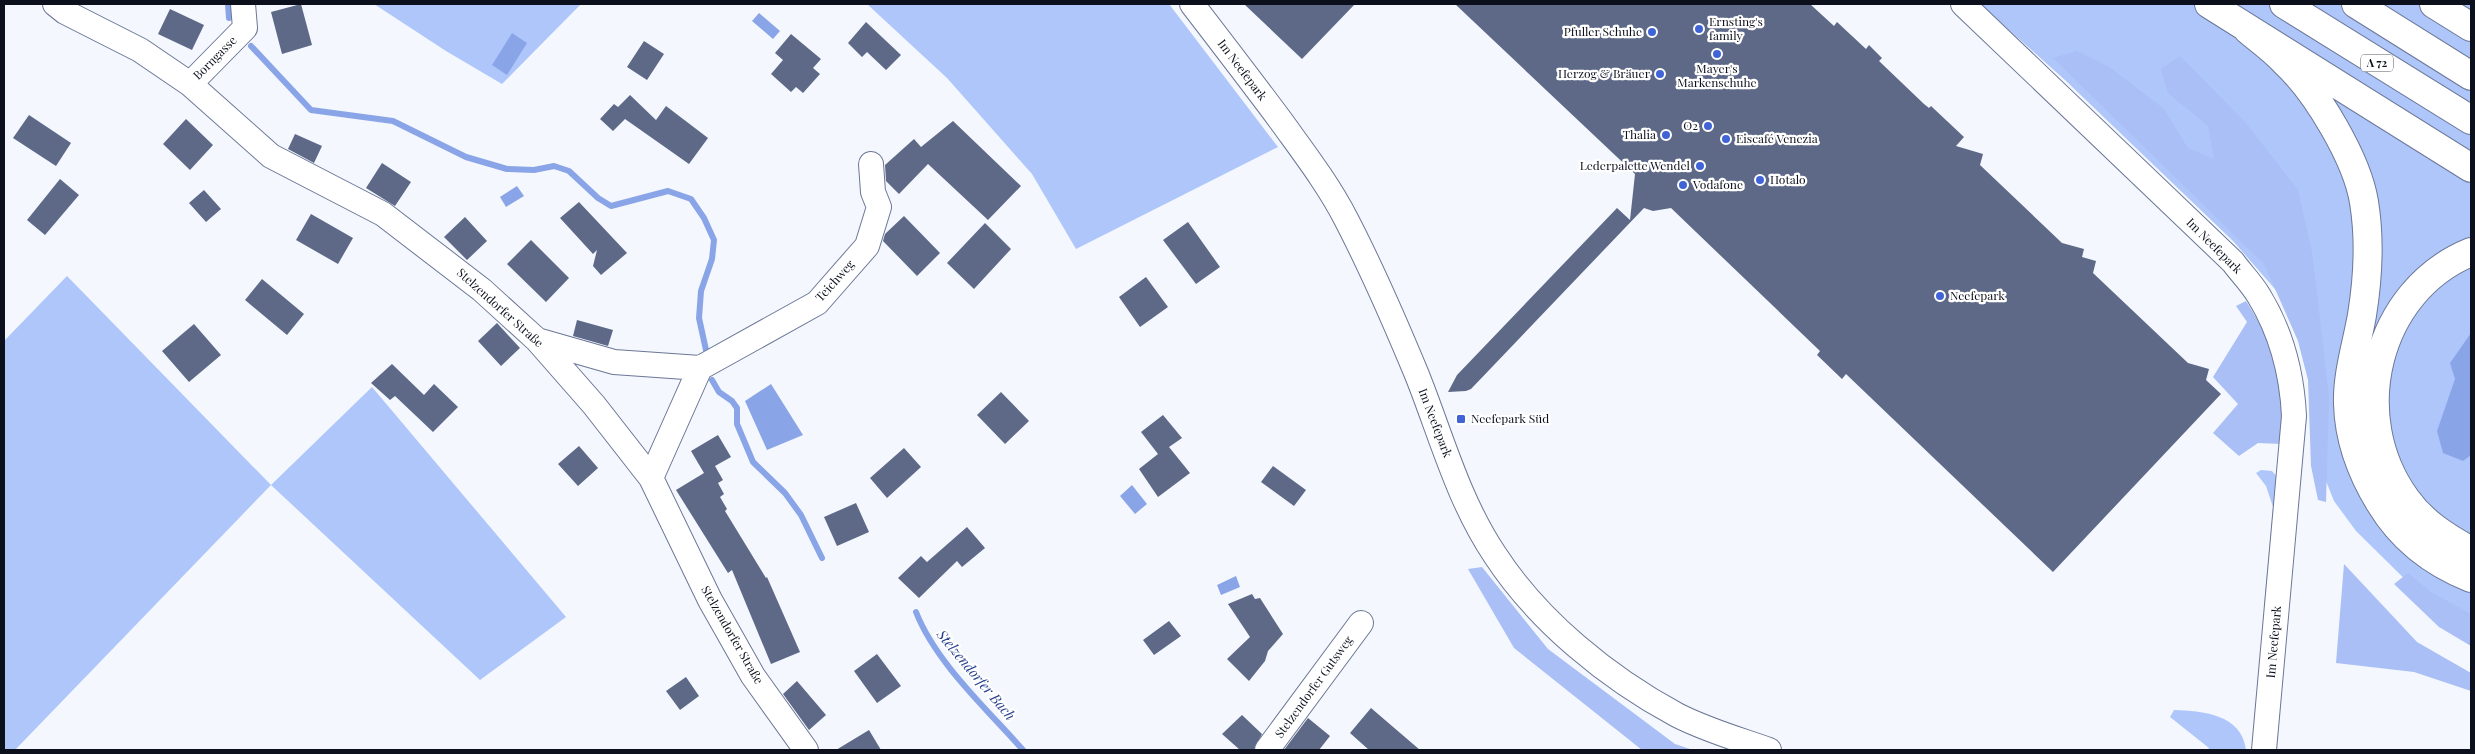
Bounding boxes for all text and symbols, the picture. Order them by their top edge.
place label: Ernsting's family [1709,13,1763,43]
place label: Pfuller Schuhe [1564,23,1642,39]
marker: Ernsting's family [1693,23,1705,35]
marker: Pfuller Schuhe [1646,26,1658,38]
street label: Borngasse [189,32,240,83]
street label: Im Neefepark [1215,36,1271,104]
marker: Mayer's Markenschuhe [1711,48,1723,60]
road number: A 72 [2361,54,2393,72]
place label: Mayer's Markenschuhe [1677,60,1757,90]
place label: Herzog & Bräuer [1558,65,1651,81]
marker: Herzog & Bräuer [1654,68,1666,80]
place label: O2 [1683,117,1698,133]
marker: O2 [1702,120,1714,132]
place label: Thalia [1623,126,1656,142]
marker: Thalia [1660,129,1672,141]
place label: Eiscafé Venezia [1736,130,1818,146]
marker: Eiscafé Venezia [1720,133,1732,145]
place label: Lederpalette Wendel [1580,157,1691,173]
marker: Lederpalette Wendel [1694,160,1706,172]
place label: Hotalo [1770,171,1806,187]
marker: Hotalo [1754,174,1766,186]
place label: Vodafone [1692,176,1743,192]
marker: Vodafone [1677,179,1689,191]
street label: Im Neefepark [2183,214,2246,277]
street label: Teichweg [811,256,858,305]
street label: Stelzendorfer Straße [454,264,547,350]
place label: Neefepark [1950,287,2005,303]
marker: Neefepark [1934,290,1946,302]
street label: Im Neefepark [1415,386,1457,460]
place label: Neefepark Süd [1471,410,1549,426]
marker: Neefepark Süd [1455,413,1467,425]
street label: Stelzendorfer Straße [698,582,768,687]
street label: Im Neefepark [2262,605,2284,679]
water label: Stelzendorfer Bach [932,625,1020,724]
street label: Stelzendorfer Gutsweg [1271,632,1356,741]

